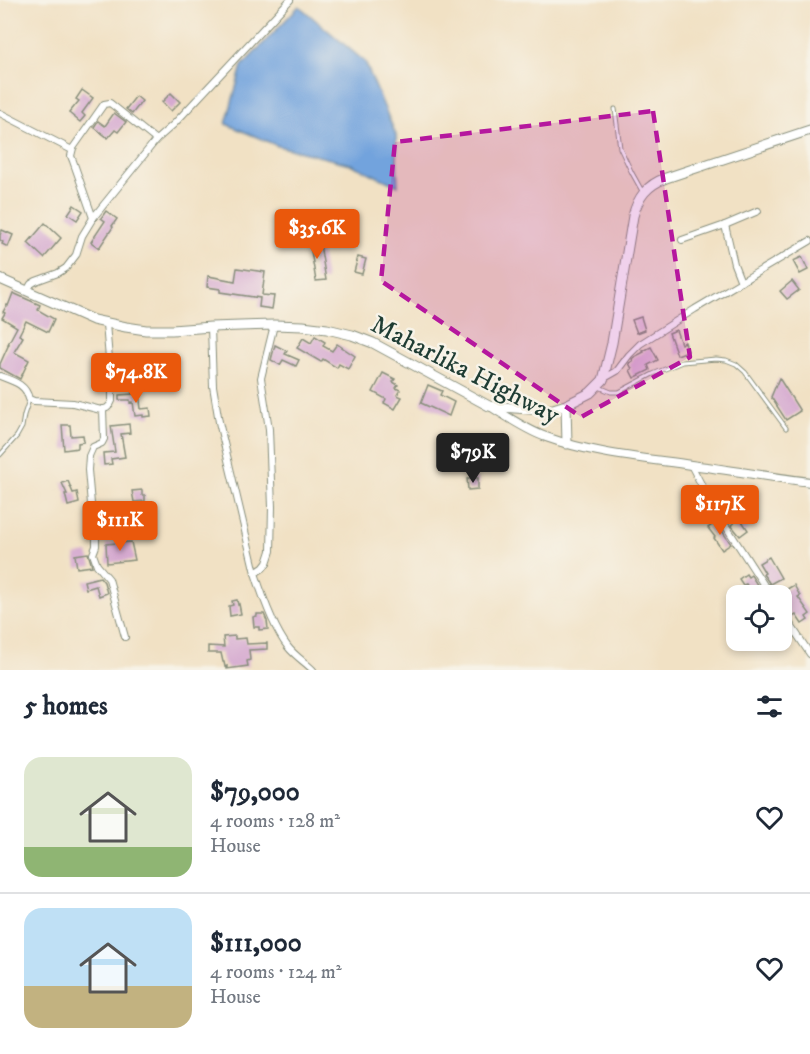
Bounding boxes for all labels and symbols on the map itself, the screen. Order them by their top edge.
pin: $35.6K [268,209,366,260]
street label: Maharlika Highway [365,308,566,432]
pin: $74.8K [87,353,185,404]
pin: $79K [437,433,509,484]
pin: $117K [678,485,762,536]
pin: $111K [78,501,162,552]

